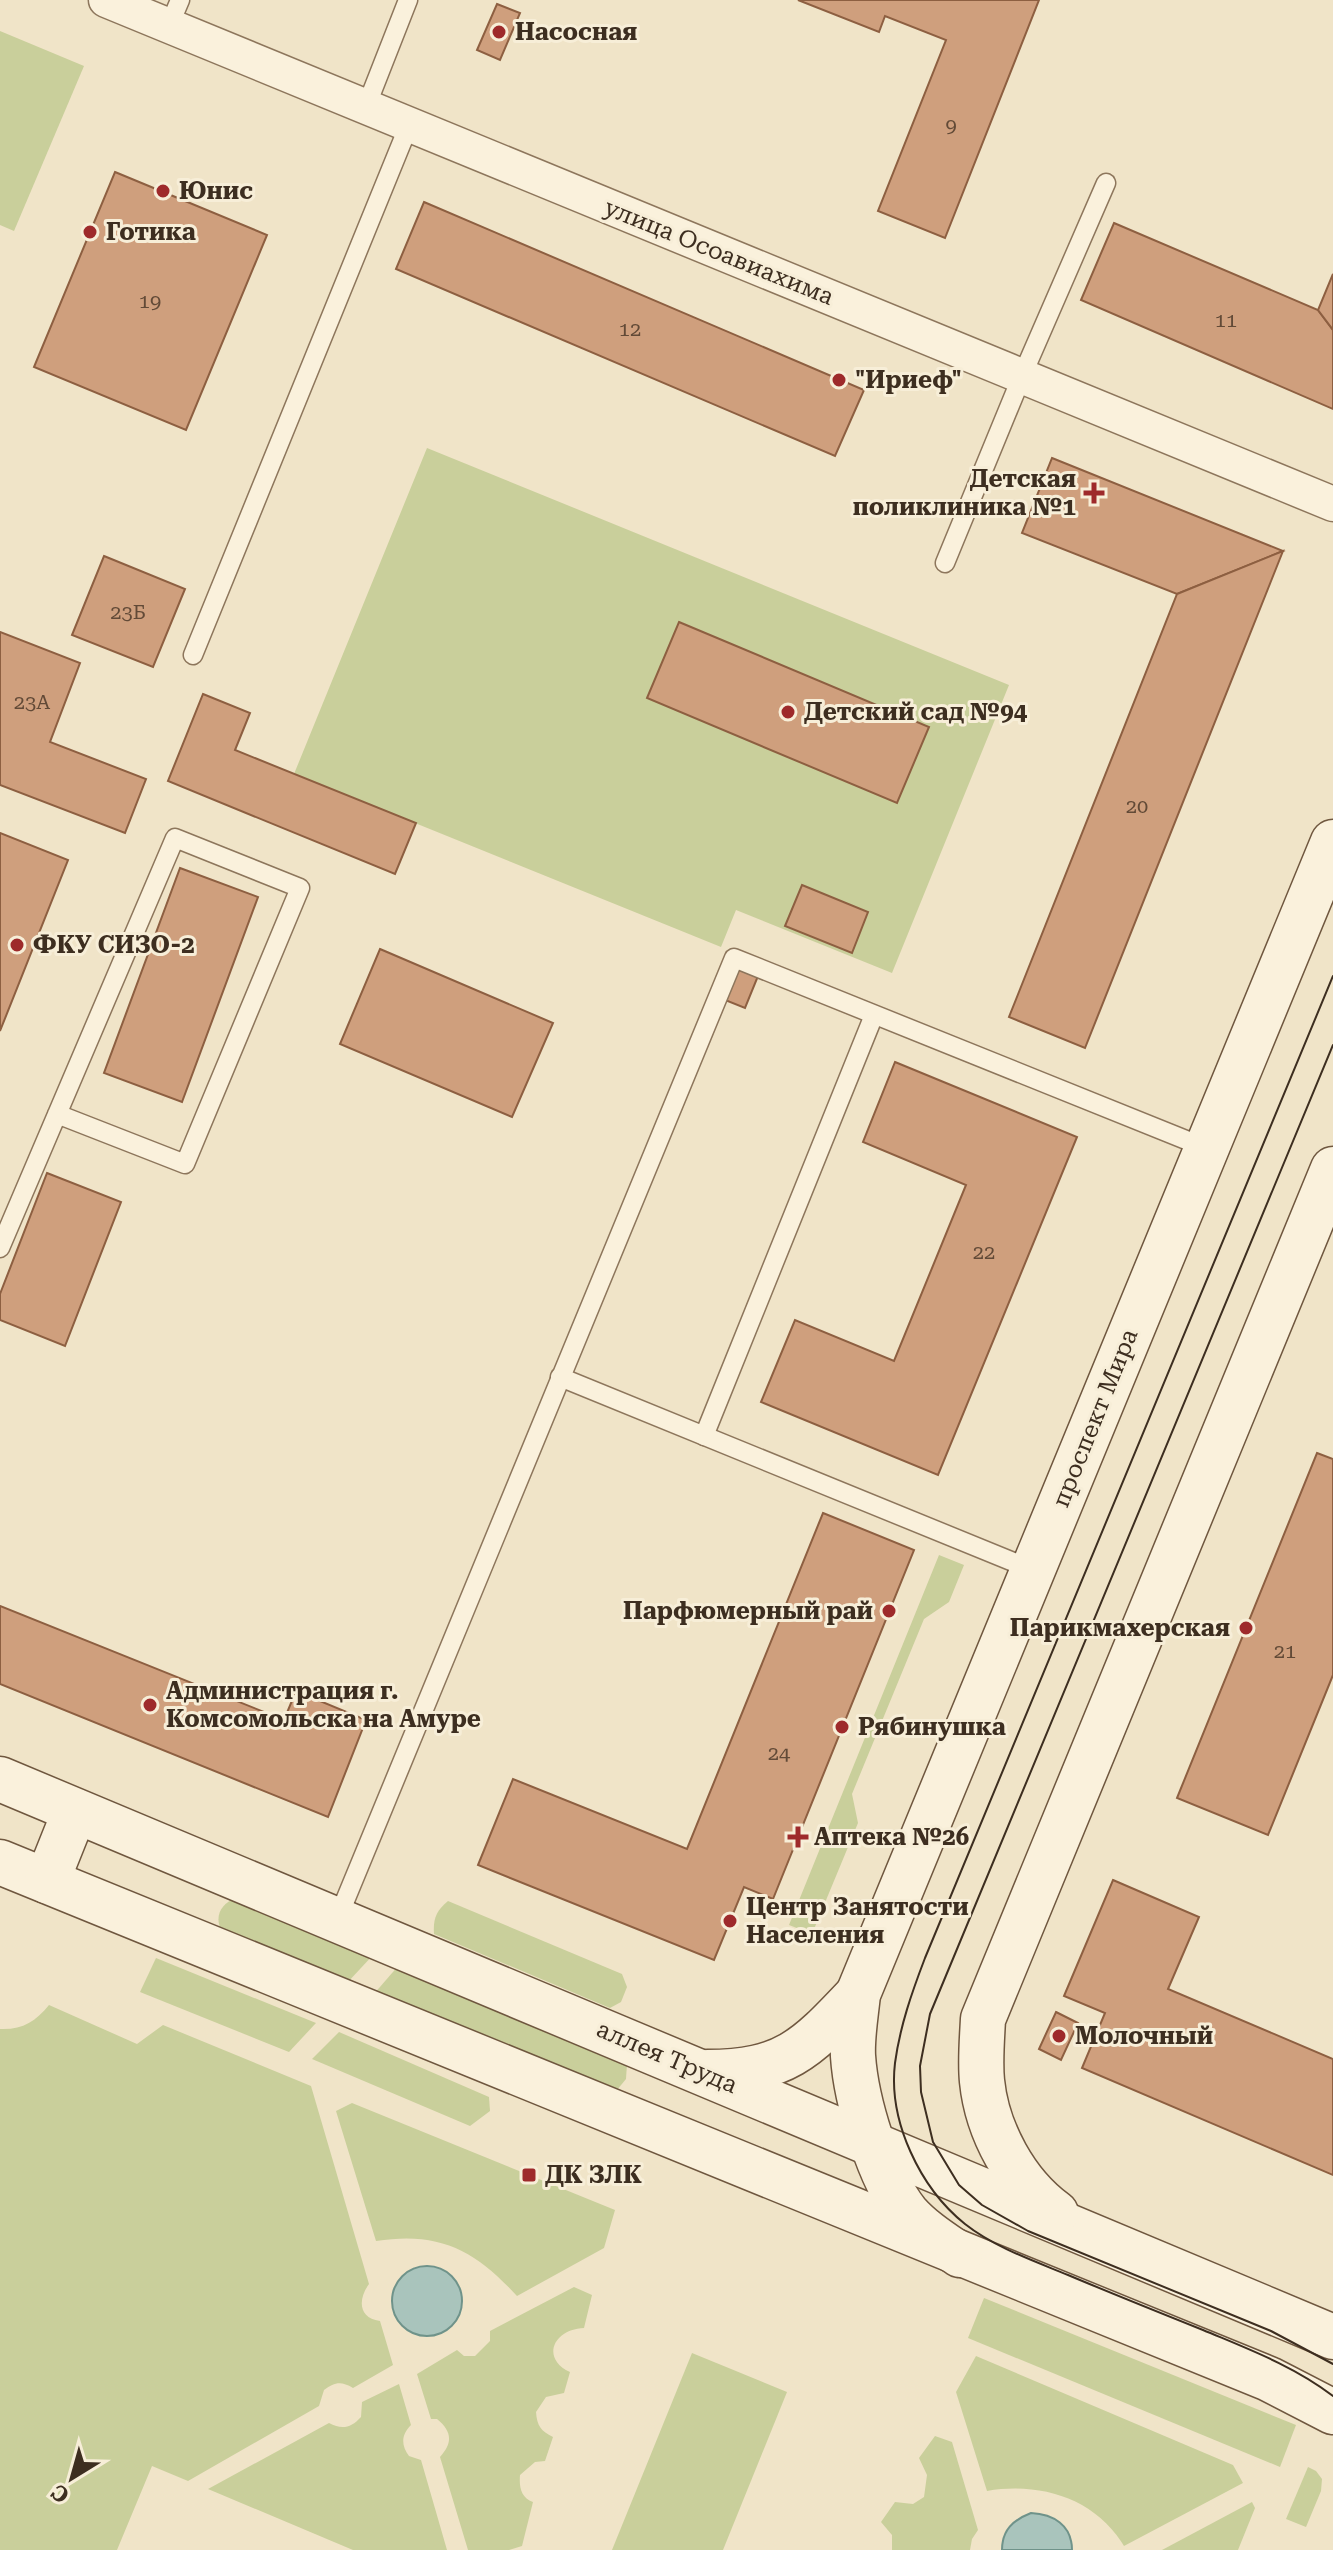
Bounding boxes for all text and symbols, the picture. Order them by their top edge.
place label: Насосная [515,18,637,46]
marker: Насосная [490,23,508,41]
house number: 9 [945,113,957,137]
place label: Юнис [179,177,253,205]
marker: Юнис [154,182,172,200]
street label: улица Осоавиахима [600,193,838,311]
place label: Готика [106,218,196,246]
marker: Готика [81,223,99,241]
house number: 19 [139,289,161,313]
house number: 11 [1215,308,1237,332]
house number: 12 [619,317,641,341]
place label: "Ириеф" [855,366,962,394]
marker: "Ириеф" [830,371,848,389]
place label: Детская поликлиника №1 [853,465,1076,521]
marker: Детская поликлиника №1 [1083,482,1105,504]
house number: 23Б [110,600,146,624]
house number: 23А [14,690,50,714]
place label: Детский сад №94 [804,698,1028,726]
marker: Детский сад №94 [779,703,797,721]
house number: 20 [1126,794,1148,818]
place label: ФКУ СИЗО-2 [33,931,195,959]
marker: ФКУ СИЗО-2 [8,936,26,954]
house number: 22 [973,1240,995,1264]
street label: проспект Мира [1047,1325,1143,1511]
place label: Парфюмерный рай [623,1597,873,1625]
marker: Парфюмерный рай [880,1602,898,1620]
place label: Парикмахерская [1010,1614,1230,1642]
marker: Парикмахерская [1237,1619,1255,1637]
house number: 21 [1274,1639,1296,1663]
place label: Администрация г. Комсомольска на Амуре [166,1677,481,1733]
marker: Администрация г. Комсомольска на Амуре [141,1696,159,1714]
place label: Рябинушка [858,1713,1006,1741]
marker: Рябинушка [833,1718,851,1736]
house number: 24 [768,1741,791,1765]
place label: Аптека №26 [814,1823,969,1851]
marker: Аптека №26 [789,1828,807,1846]
place label: Центр Занятости Населения [746,1893,969,1949]
marker: Центр Занятости Населения [721,1912,739,1930]
street label: аллея Труда [592,2015,742,2099]
place label: Молочный [1075,2022,1213,2050]
marker: Молочный [1050,2027,1068,2045]
place label: ДК ЗЛК [545,2161,642,2189]
marker: ДК ЗЛК [520,2166,538,2184]
north arrow [32,2438,112,2518]
text: С [47,2479,74,2508]

